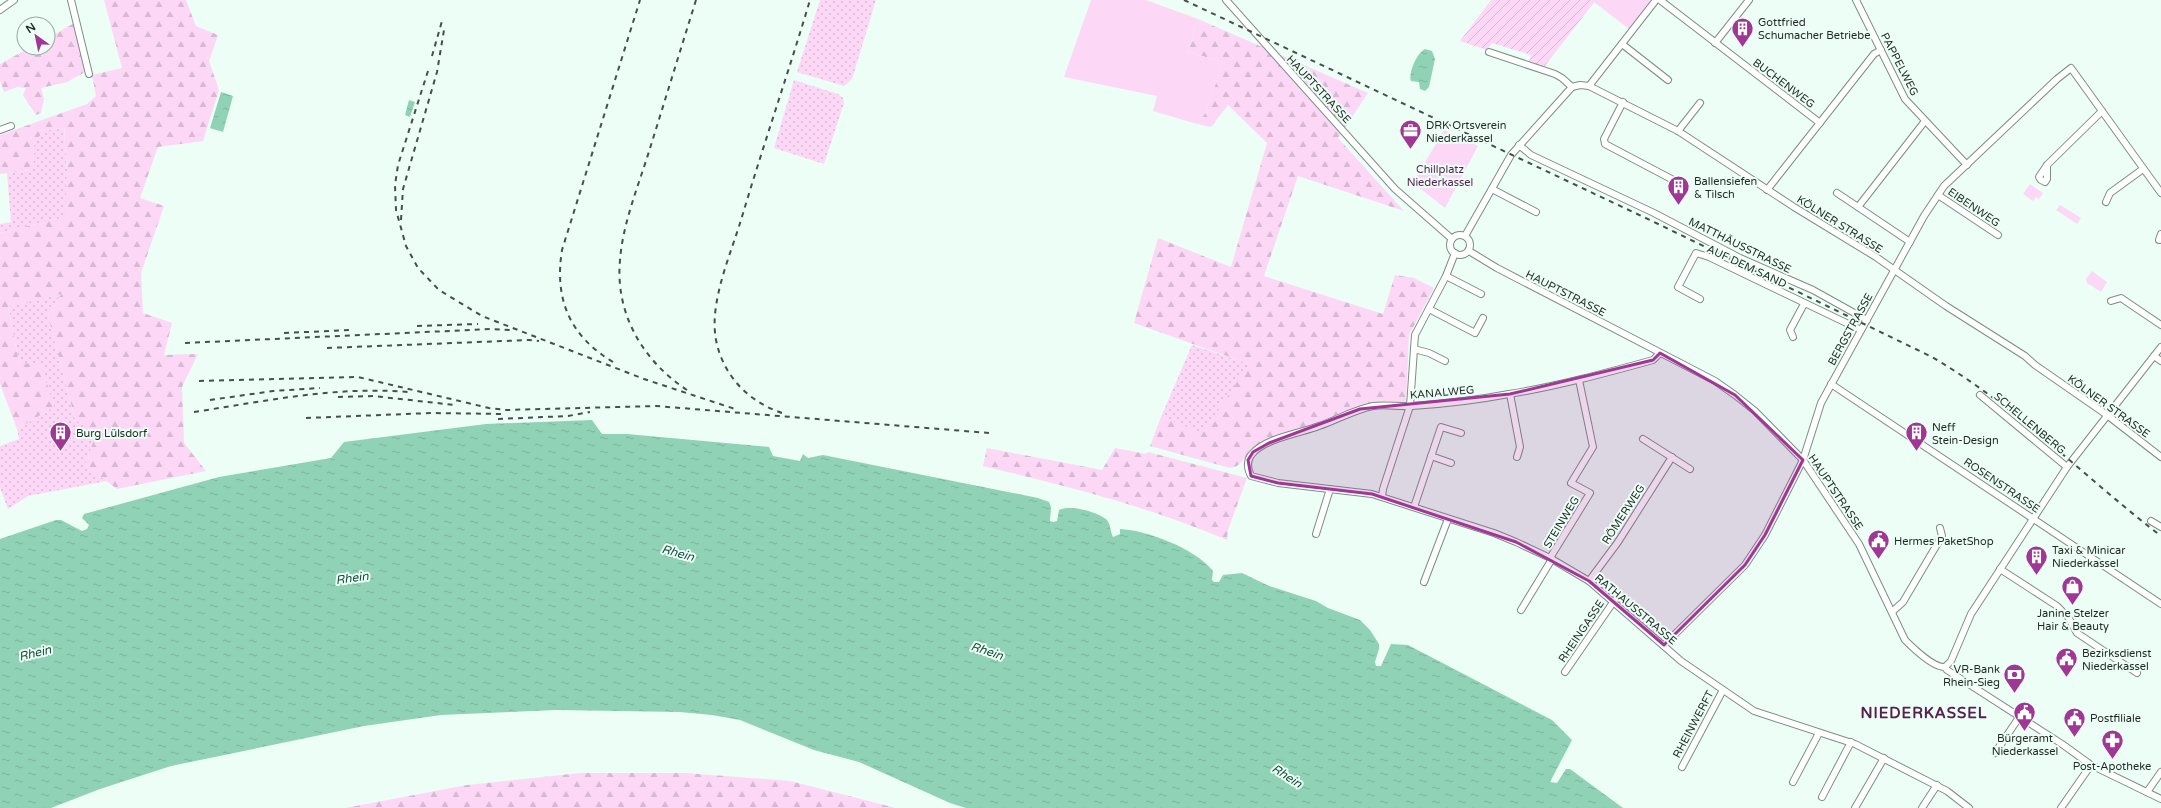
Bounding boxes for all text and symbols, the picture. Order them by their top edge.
building icon: Gottfried Schumacher Betriebe [1729,15,1755,48]
north arrow [16,16,56,56]
place label: Gottfried Schumacher Betriebe [1758,16,1870,42]
text: N [24,20,38,36]
street label: PAPPELWEG [1878,30,1921,98]
street label: HAUPTSTRASSE [1284,53,1354,126]
street label: BUCHENWEG [1750,56,1817,111]
office icon: DRK Ortsverein Niederkassel [1398,118,1424,151]
place label: DRK Ortsverein Niederkassel [1426,119,1507,145]
park label: Chillplatz Niederkassel [1407,163,1473,189]
building icon: Ballensiefen & Tilsch [1666,174,1692,207]
place label: Ballensiefen & Tilsch [1694,175,1757,201]
street label: EIBENWEG [1945,185,2002,230]
street label: KÖLNER STRASSE [1795,193,1885,256]
street label: MATTHÄUSSTRASSE [1686,215,1793,276]
street label: AUF DEM SAND [1705,242,1789,291]
street label: HAUPTSTRASSE [1523,268,1608,319]
street label: BERGSTRASSE [1825,291,1876,368]
street label: KÖLNER STRASSE [2065,372,2152,441]
street label: KANALWEG [1409,383,1475,402]
street label: SCHELLENBERG [1991,390,2068,457]
building icon: Burg Lülsdorf [47,420,73,453]
building icon: Neff Stein-Design [1904,420,1930,453]
place label: Neff Stein-Design [1932,421,1999,447]
place label: Burg Lülsdorf [76,427,148,440]
street label: HAUPTSTRASSE [1805,452,1866,533]
street label: ROSENSTRASSE [1961,455,2042,516]
street label: RÖMERWEG [1599,482,1648,547]
street label: STEINWEG [1541,494,1582,551]
public building icon: Hermes PaketShop [1865,528,1891,561]
place label: Hermes PaketShop [1894,535,1994,548]
water label: Rhein [660,542,696,564]
building icon: Taxi & Minicar Niederkassel [2023,543,2049,576]
place label: Taxi & Minicar Niederkassel [2052,544,2126,570]
water label: Rhein [335,569,370,587]
street label: RATHAUSSTRASSE [1592,571,1679,648]
shop icon: Janine Stelzer Hair & Beauty [2060,574,2086,607]
street label: RHEINGASSE [1556,598,1607,665]
place label: Janine Stelzer Hair & Beauty [2037,607,2110,633]
water label: Rhein [969,639,1005,663]
water label: Rhein [17,642,53,664]
public building icon: Bezirksdienst Niederkassel [2053,646,2079,679]
place label: Bezirksdienst Niederkassel [2082,647,2152,673]
bank icon: VR-Bank Rhein-Sieg [2002,662,2028,695]
place label: VR-Bank Rhein-Sieg [1943,663,2000,689]
street label: RHEINWERFT [1670,688,1717,760]
public building icon: Bürgeramt Niederkassel [2012,699,2038,732]
district label: NIEDERKASSEL [1860,704,1988,722]
public building icon: Postfiliale [2062,705,2088,738]
place label: Postfiliale [2090,712,2141,725]
pharmacy icon: Post-Apotheke [2099,727,2125,760]
place label: Bürgeramt Niederkassel [1992,732,2058,758]
place label: Post-Apotheke [2073,760,2151,773]
water label: Rhein [1269,761,1305,791]

